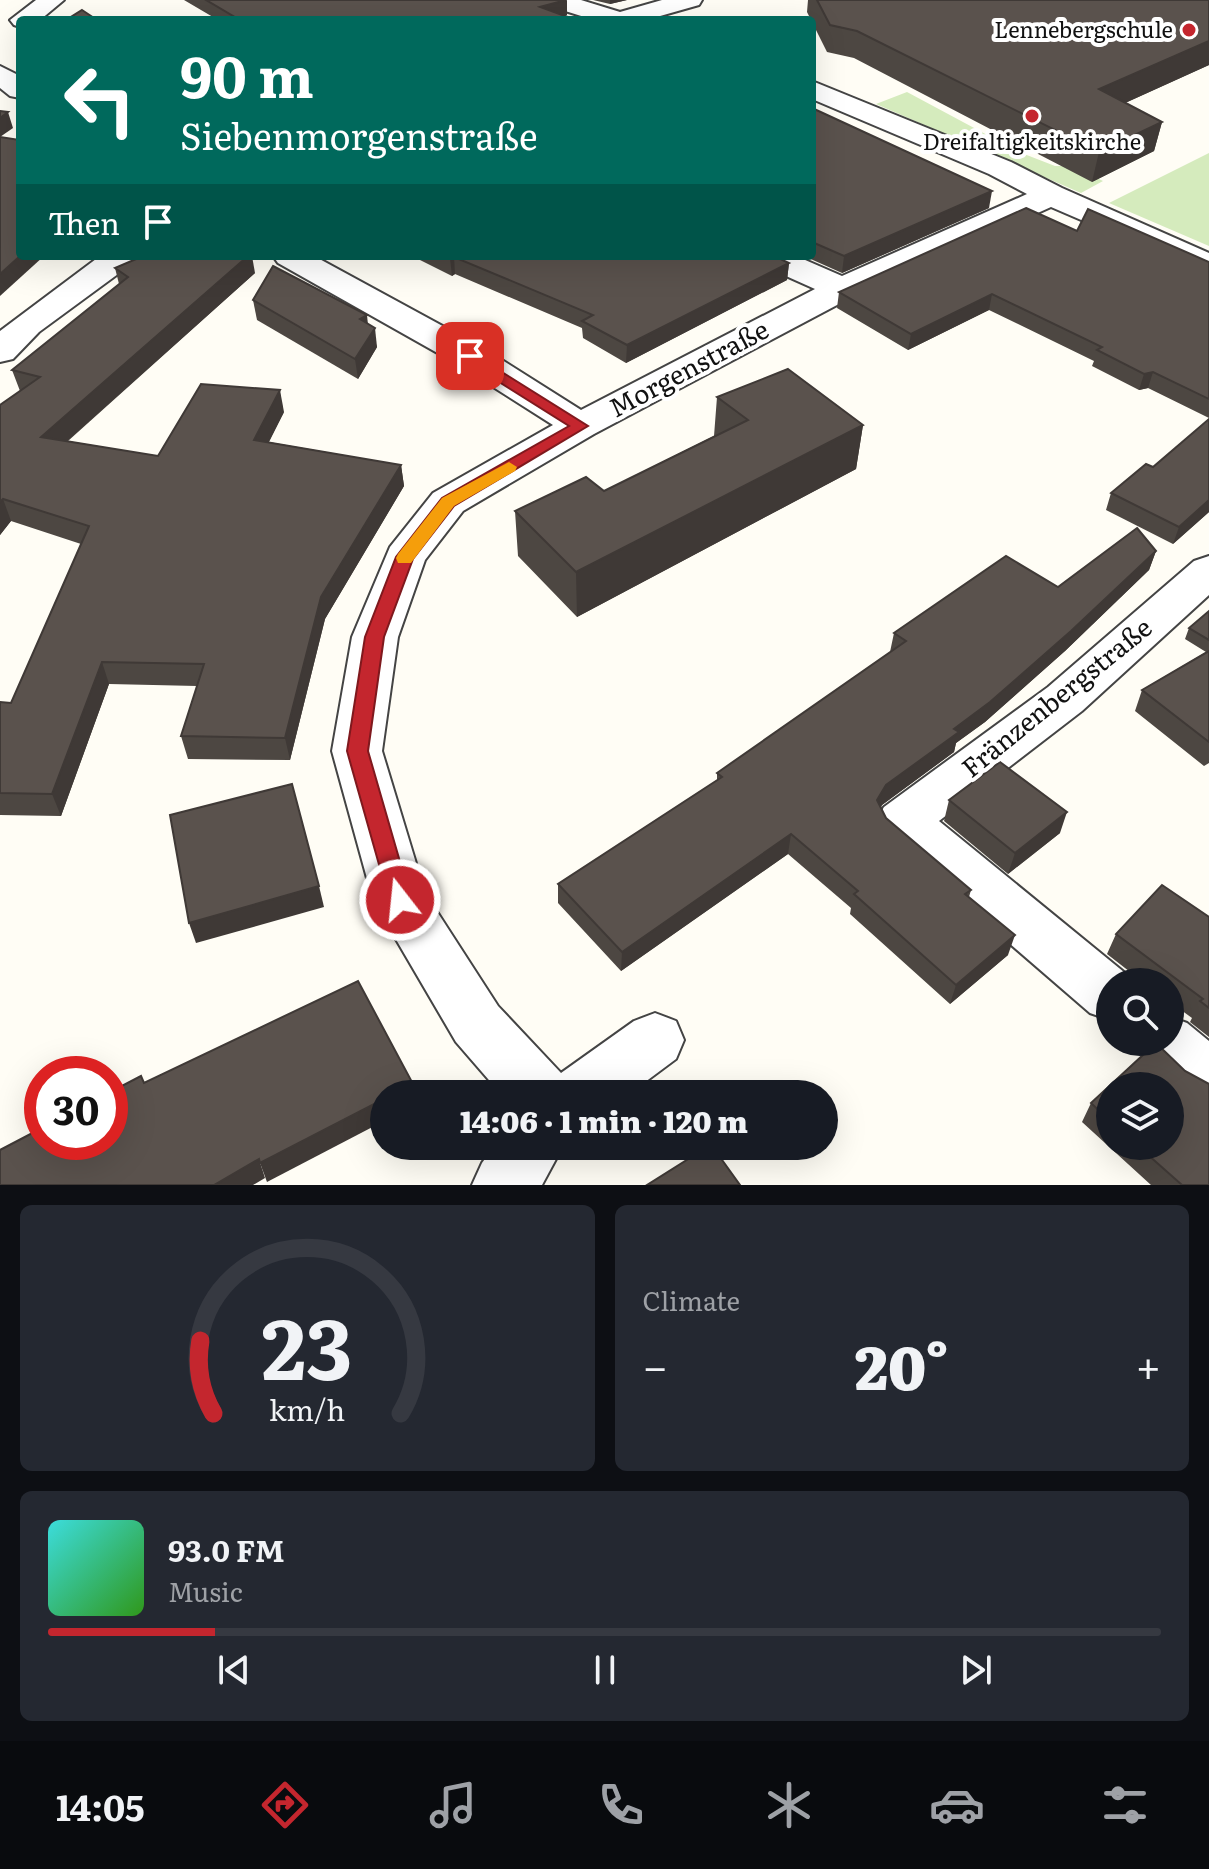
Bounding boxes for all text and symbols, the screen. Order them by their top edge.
place label: Lennebergschule [994,12,1173,45]
marker: Lennebergschule [1180,21,1198,39]
text: 90 m [180,32,314,115]
icon: left [48,48,152,152]
marker: Dreifaltigkeitskirche [1023,107,1041,125]
text: Siebenmorgenstraße [180,108,538,161]
place label: Dreifaltigkeitskirche [923,124,1141,157]
text: Then [48,200,120,244]
icon: arrive [136,200,180,244]
street label: Morgenstraße [601,308,775,425]
pin [436,322,504,390]
icon: arrive [448,334,492,378]
street label: Fränzenbergstraße [952,607,1159,785]
position arrow [358,858,442,942]
map controls [1096,968,1184,1160]
button: search [1096,968,1184,1056]
speed limit sign: 30 [24,1056,128,1160]
button: layers [1096,1072,1184,1160]
text: 14:06 · 1 min · 120 m [460,1098,748,1142]
text: Climate [643,1280,740,1319]
text: 23 [262,1282,353,1406]
text: 20° [855,1319,949,1408]
text: − [643,1331,668,1397]
text: + [1135,1331,1161,1397]
text: km/h [269,1387,345,1430]
text: 93.0 FM [168,1527,285,1571]
text: Music [168,1571,243,1610]
icon: previous [212,1648,256,1692]
icon: pause [583,1648,627,1692]
icon: next [954,1648,998,1692]
icon: directions [257,1777,313,1833]
icon: music [425,1777,481,1833]
icon: phone [593,1777,649,1833]
icon: climate [761,1777,817,1833]
icon: car [929,1777,985,1833]
icon: filters [1097,1777,1153,1833]
text: 14:05 [56,1779,145,1832]

